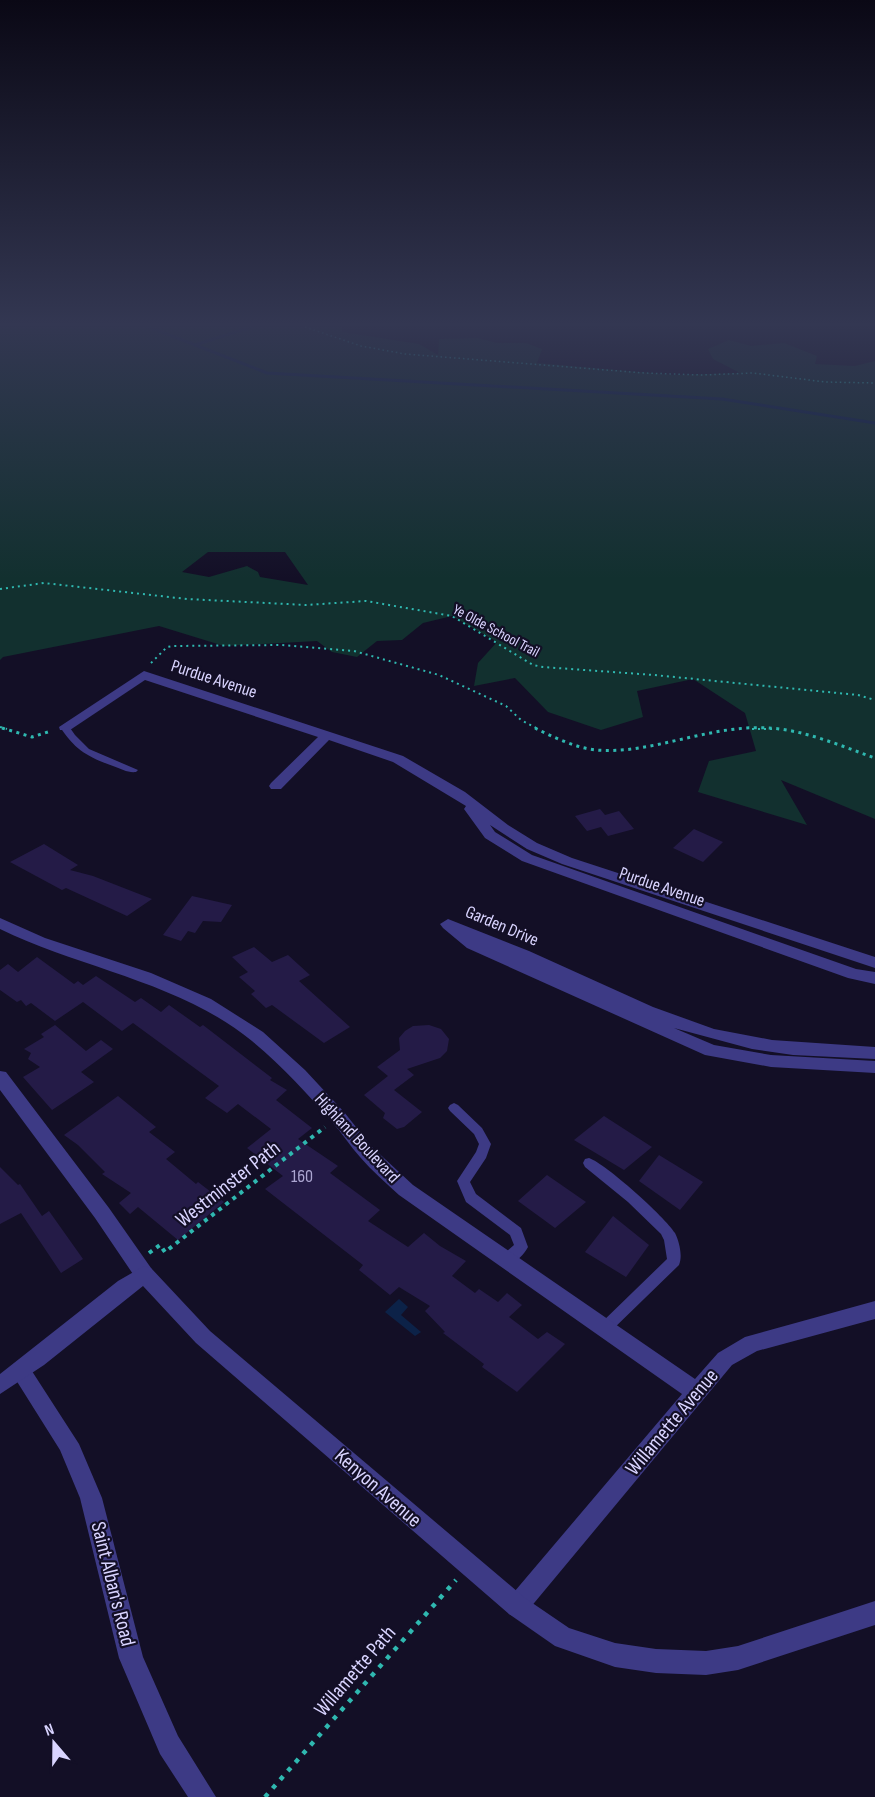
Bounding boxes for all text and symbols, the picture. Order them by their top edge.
street label: Ye Olde School Trail [449,600,543,662]
street label: Purdue Avenue [168,655,260,703]
street label: Purdue Avenue [616,863,708,911]
street label: Garden Drive [462,901,542,951]
street label: Highland Boulevard [310,1089,404,1187]
street label: Westminster Path [171,1135,285,1233]
house number: 160 [291,1166,313,1187]
street label: Willamette Avenue [620,1364,724,1480]
street label: Kenyon Avenue [329,1444,427,1532]
street label: Saint Alban's Road [85,1519,141,1649]
street label: Willamette Path [309,1621,401,1721]
north arrow [24,1713,84,1773]
text: N [42,1720,57,1741]

